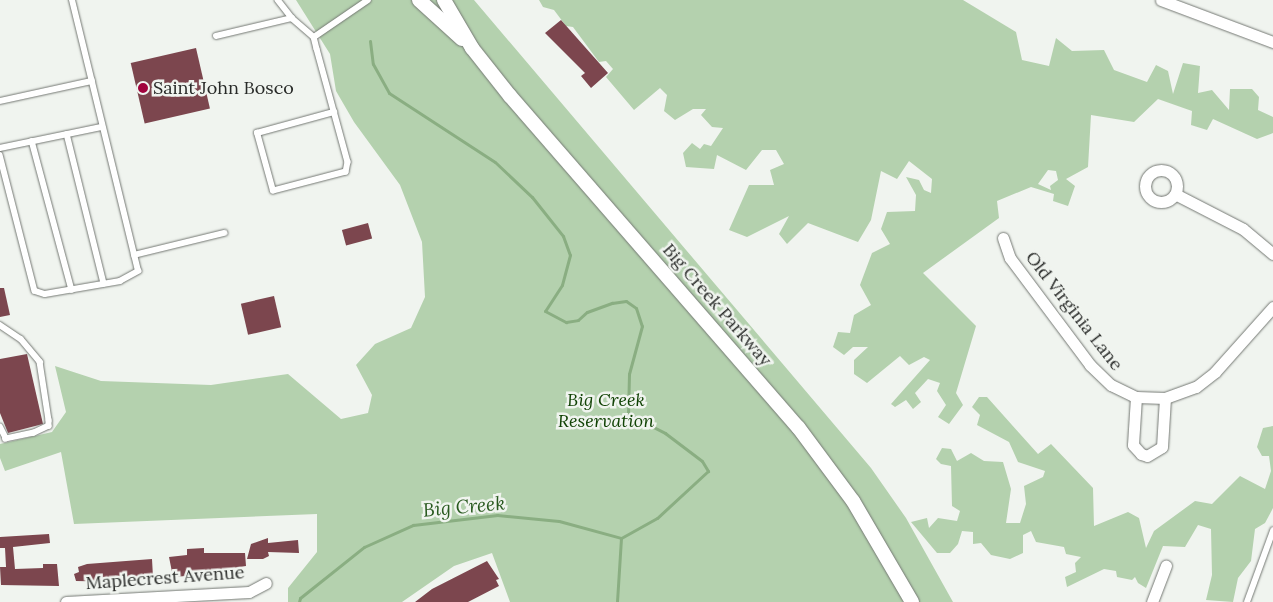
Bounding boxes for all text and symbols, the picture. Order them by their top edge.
place label: Saint John Bosco [153,77,294,99]
marker: Saint John Bosco [137,82,149,94]
street label: Big Creek Parkway [658,239,776,371]
street label: Old Virginia Lane [1021,247,1127,375]
park label: Big Creek Reservation [558,390,654,432]
water label: Big Creek [422,492,506,522]
street label: Maplecrest Avenue [85,562,245,594]

